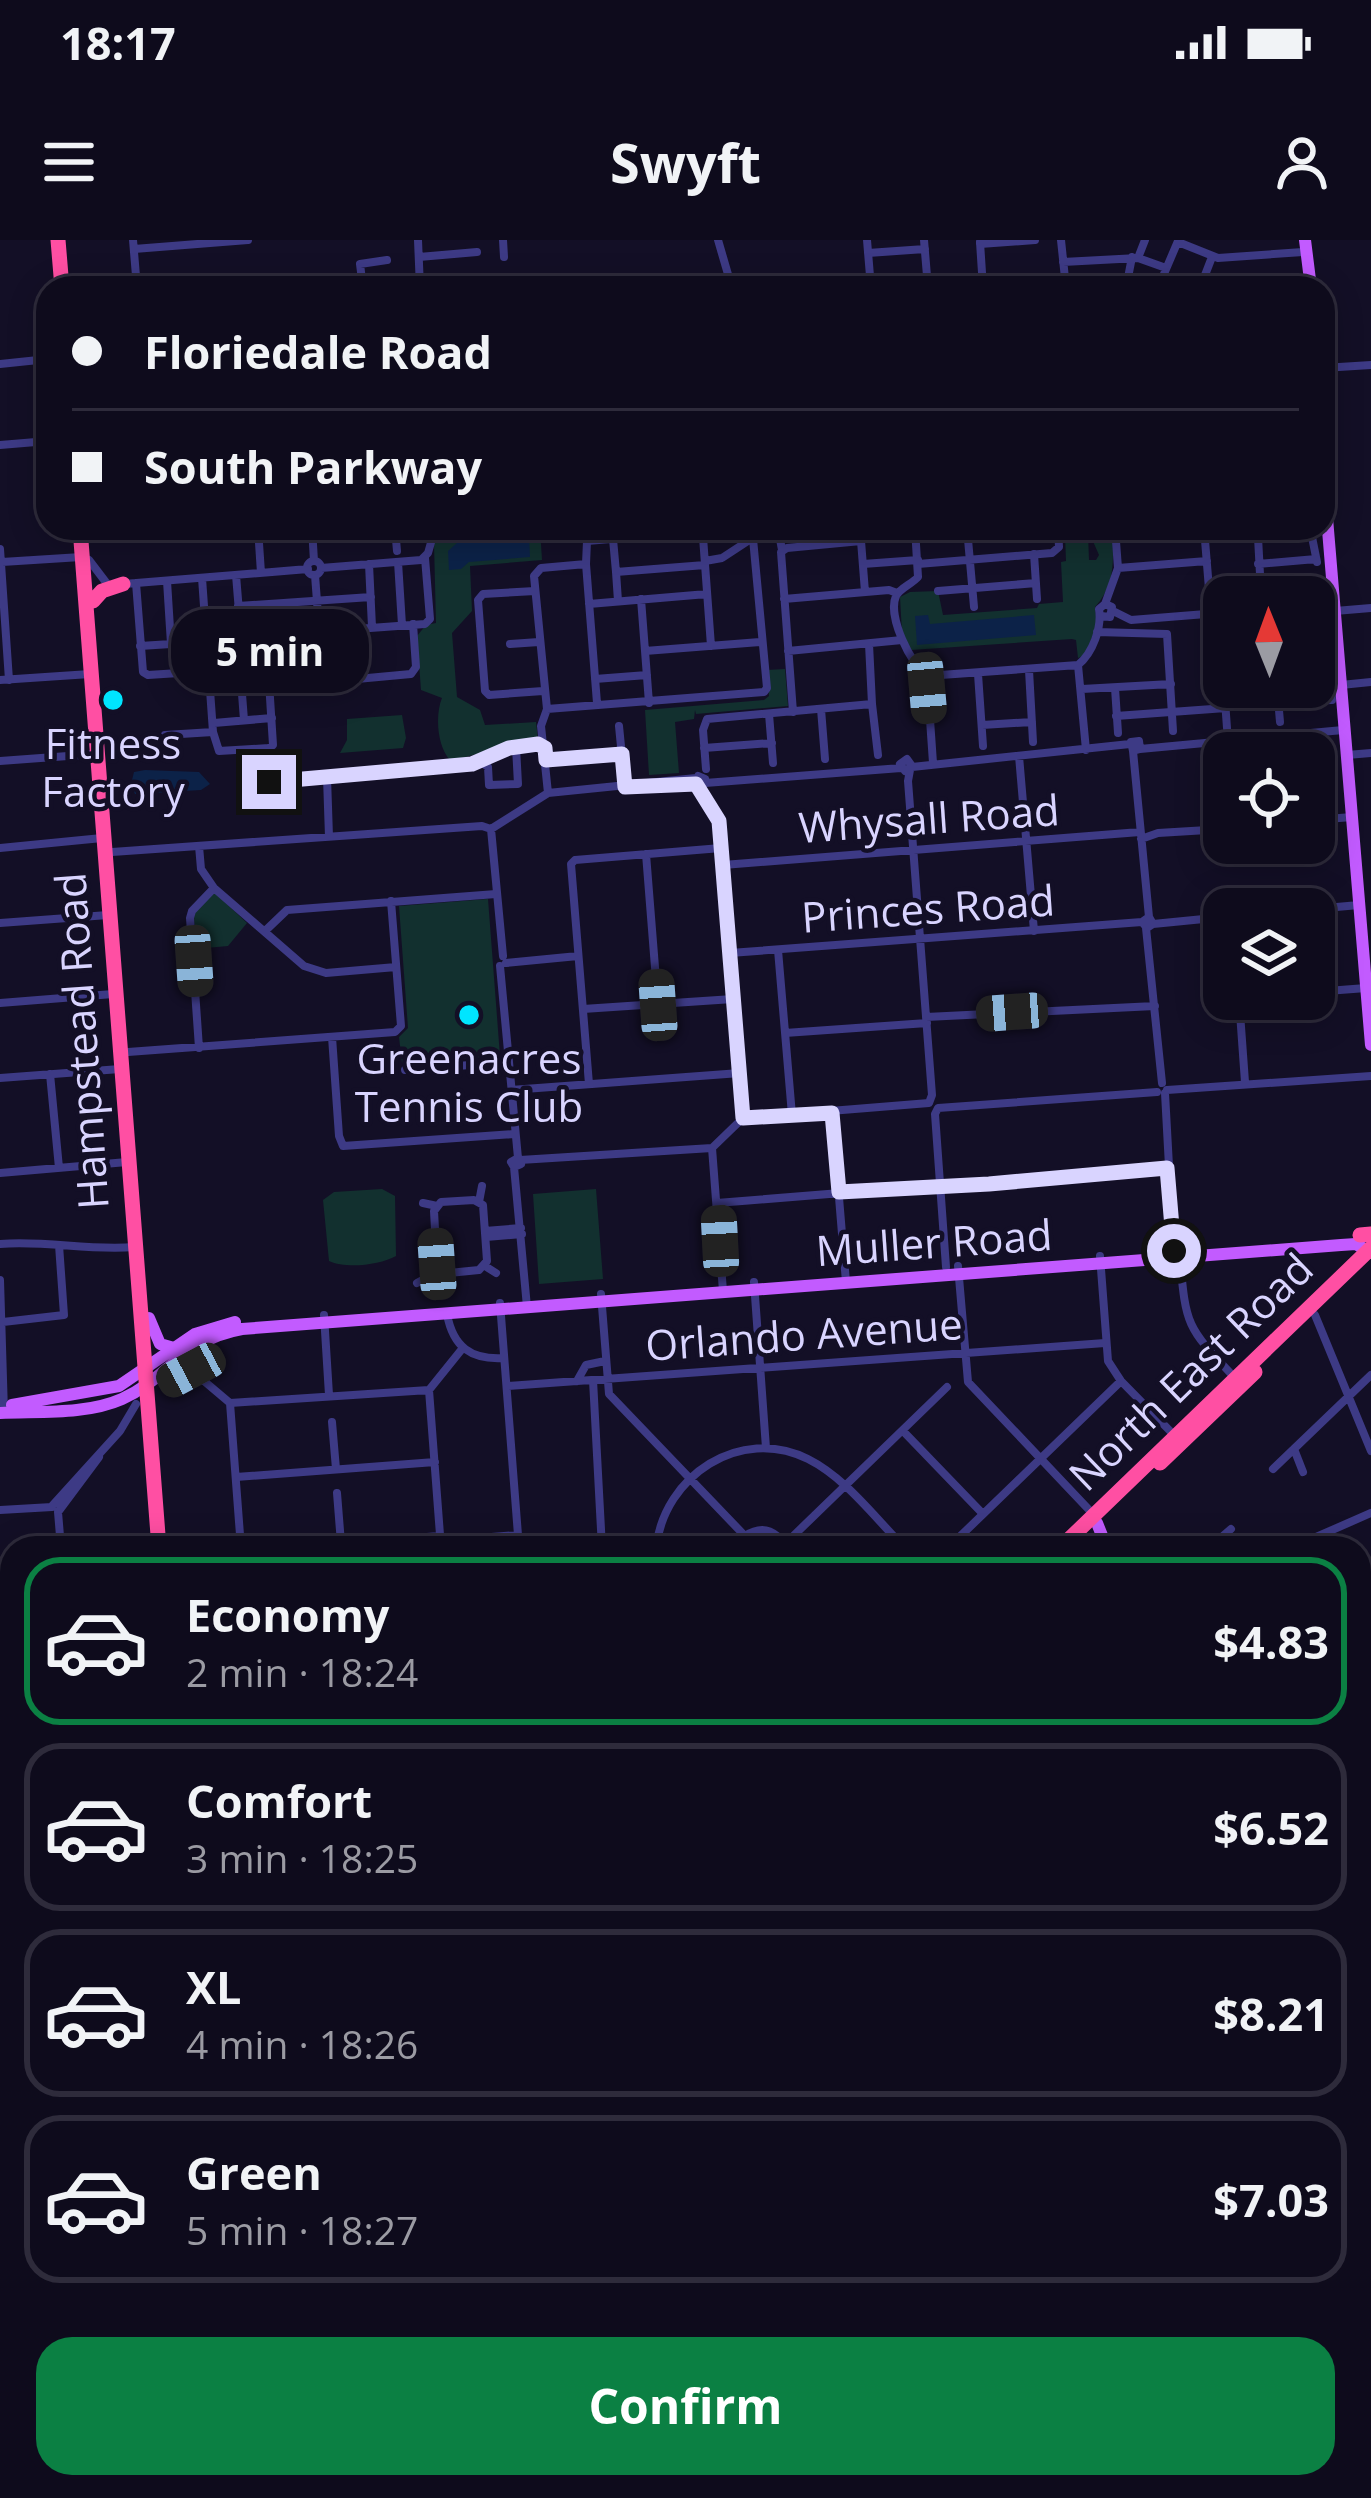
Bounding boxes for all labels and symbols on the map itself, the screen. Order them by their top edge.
north arrow [1203,576,1335,708]
callout: 5 min [170,608,368,692]
car [906,651,948,725]
marker: Fitness Factory [100,687,126,713]
place label: Fitness Factory [41,714,186,819]
route end [242,755,296,809]
street label: Whysall Road [797,780,1061,855]
street label: Princes Road [799,870,1056,945]
street label: Hampstead Road [40,871,121,1211]
car [174,924,214,998]
car [638,968,678,1042]
car [975,992,1049,1032]
marker: Greenacres Tennis Club [456,1002,482,1028]
place label: Greenacres Tennis Club [355,1029,583,1134]
car [700,1204,740,1278]
street label: Muller Road [814,1205,1054,1278]
route start [1147,1224,1201,1278]
car [417,1227,457,1301]
street label: North East Road [1056,1240,1324,1502]
street label: Orlando Avenue [643,1294,964,1373]
car [151,1337,231,1403]

